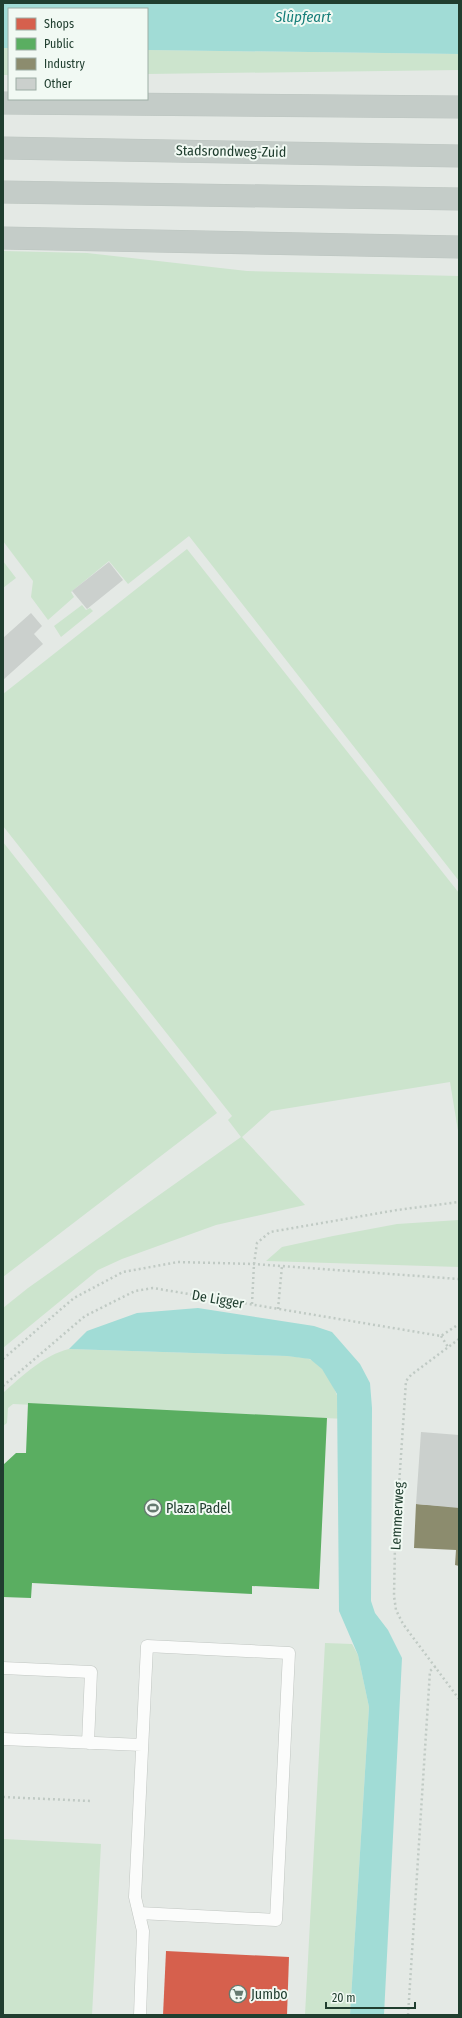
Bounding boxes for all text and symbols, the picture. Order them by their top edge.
legend [8,8,148,100]
water label: Slûpfeart [274,8,331,26]
text: Shops [44,17,74,31]
text: Public [44,37,74,51]
text: Industry [44,57,85,71]
text: Other [44,77,73,91]
street label: Stadsrondweg-Zuid [176,142,286,161]
street label: De Ligger [190,1287,246,1312]
street label: Lemmerweg [387,1481,408,1551]
sports icon: Plaza Padel [143,1498,163,1518]
place label: Plaza Padel [166,1500,231,1517]
supermarket icon: Jumbo [228,1984,248,2004]
scale bar [326,1984,415,2010]
place label: Jumbo [251,1986,288,2003]
text: 20 m [332,1991,356,2005]

